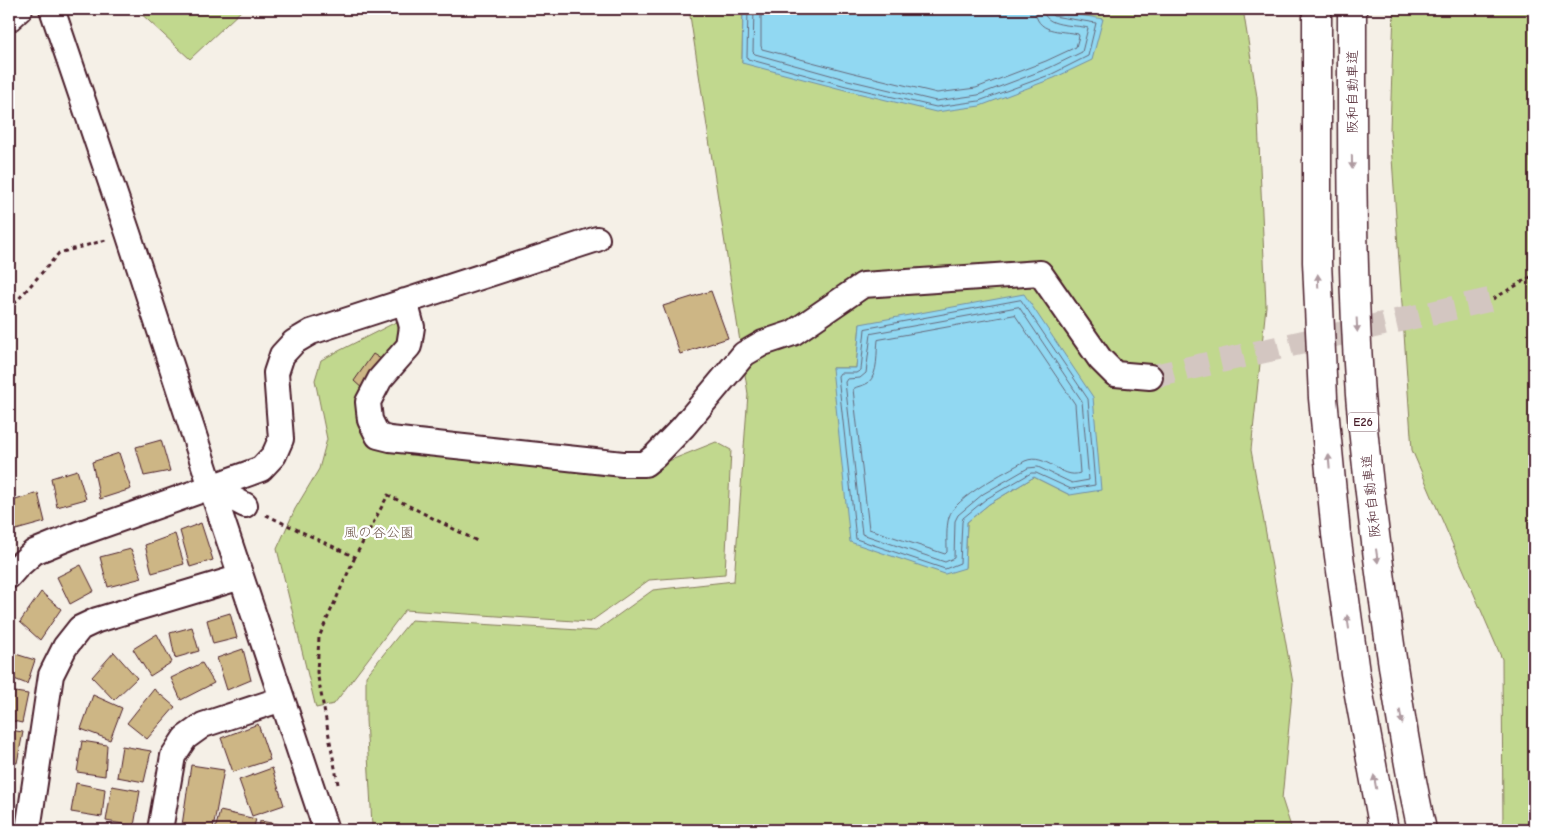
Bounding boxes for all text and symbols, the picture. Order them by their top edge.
street label: 阪和自動車道 [1344,50,1361,134]
one-way arrow [1349,155,1357,171]
one-way arrow [1314,273,1322,289]
one-way arrow [1354,317,1362,333]
road number: E26 [1348,412,1378,432]
one-way arrow [1324,453,1332,469]
street label: 阪和自動車道 [1358,453,1384,539]
park label: 風の谷公園 [344,524,414,541]
one-way arrow [1374,549,1382,565]
one-way arrow [1344,614,1352,630]
one-way arrow [1398,710,1406,726]
one-way arrow [1370,774,1378,790]

